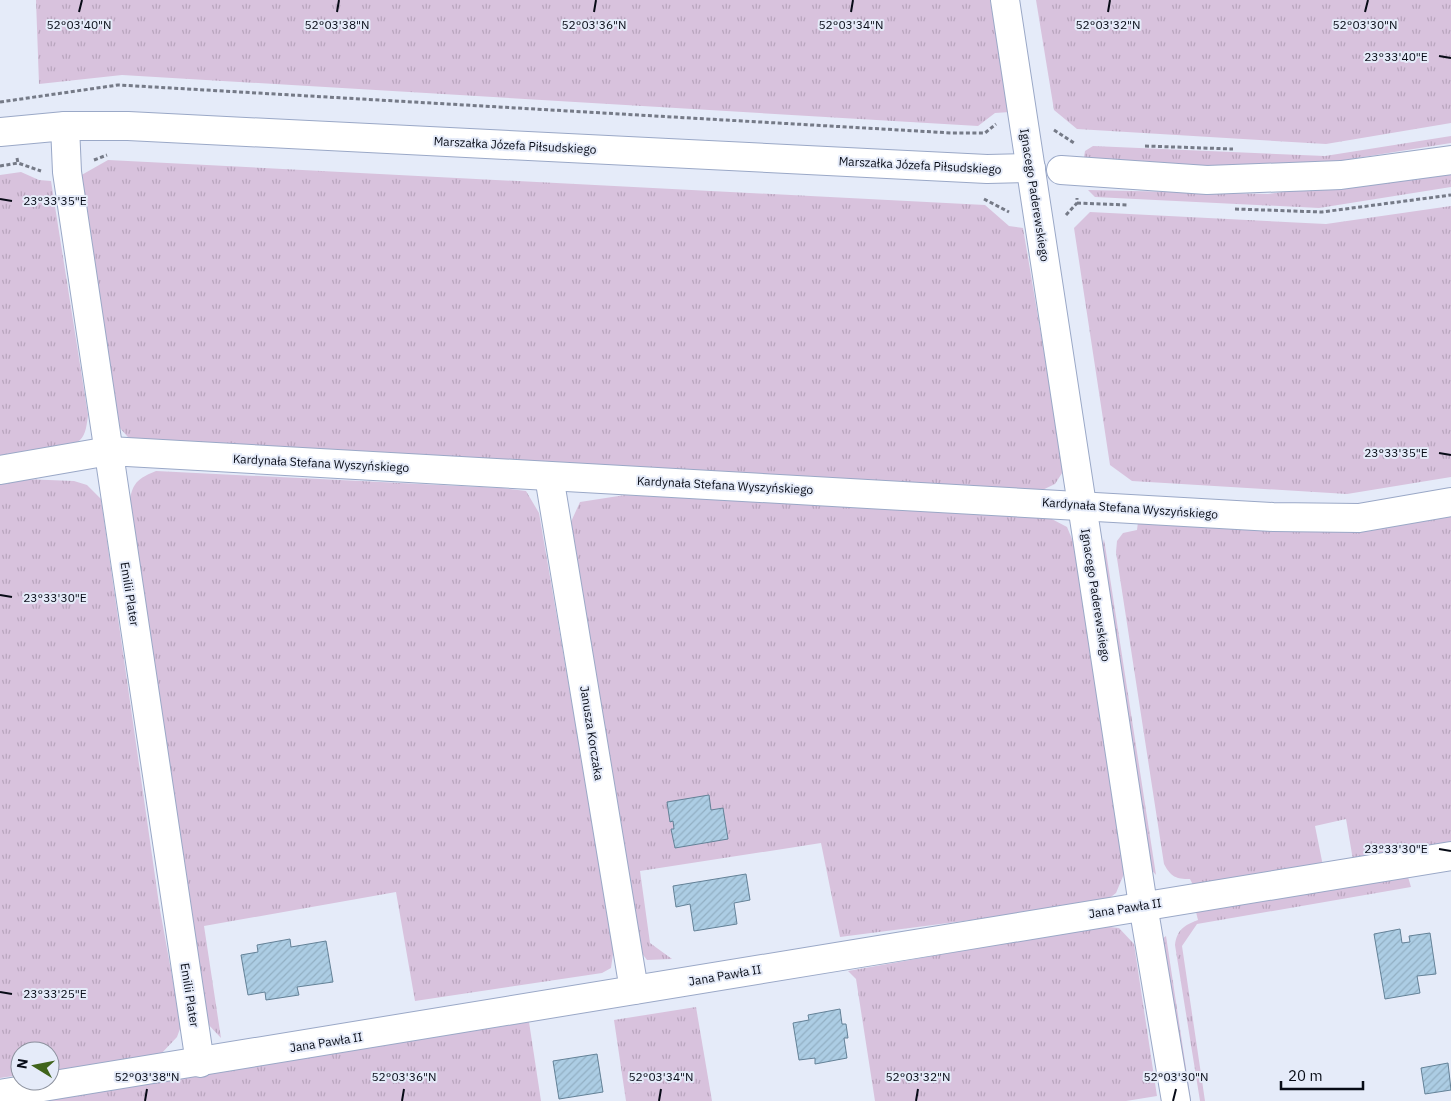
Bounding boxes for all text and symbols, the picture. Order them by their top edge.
text: 52°03'40"N [46,17,112,32]
text: 52°03'38"N [304,17,370,32]
text: 52°03'36"N [561,17,627,32]
text: 52°03'34"N [818,17,884,32]
text: 52°03'32"N [1075,17,1141,32]
text: 52°03'30"N [1332,17,1398,32]
text: 23°33'40"E [1364,49,1428,64]
street label: Ignacego Paderewskiego [1017,127,1053,263]
street label: Marszałka Józefa Piłsudskiego [433,133,597,157]
street label: Marszałka Józefa Piłsudskiego [838,153,1002,177]
text: 23°33'35"E [23,193,87,208]
text: 23°33'35"E [1364,445,1428,460]
street label: Kardynała Stefana Wyszyńskiego [232,451,410,475]
street label: Kardynała Stefana Wyszyńskiego [636,473,814,497]
street label: Kardynała Stefana Wyszyńskiego [1041,494,1219,522]
street label: Ignacego Paderewskiego [1078,527,1114,663]
street label: Emilii Plater [118,561,143,628]
text: 23°33'30"E [23,590,87,605]
street label: Janusza Korczaka [577,685,607,782]
text: 23°33'30"E [1364,841,1428,856]
street label: Jana Pawła II [1088,895,1163,921]
street label: Jana Pawła II [687,961,763,989]
street label: Emilii Plater [178,962,203,1029]
text: 23°33'25"E [23,986,87,1001]
street label: Jana Pawła II [289,1029,364,1055]
north arrow [10,1041,60,1091]
text: N [12,1057,32,1070]
scale bar [1281,1058,1364,1090]
text: 20 m [1288,1066,1323,1085]
text: 52°03'38"N [114,1069,180,1084]
text: 52°03'36"N [371,1069,437,1084]
text: 52°03'34"N [628,1069,694,1084]
text: 52°03'32"N [885,1069,951,1084]
text: 52°03'30"N [1143,1069,1209,1084]

